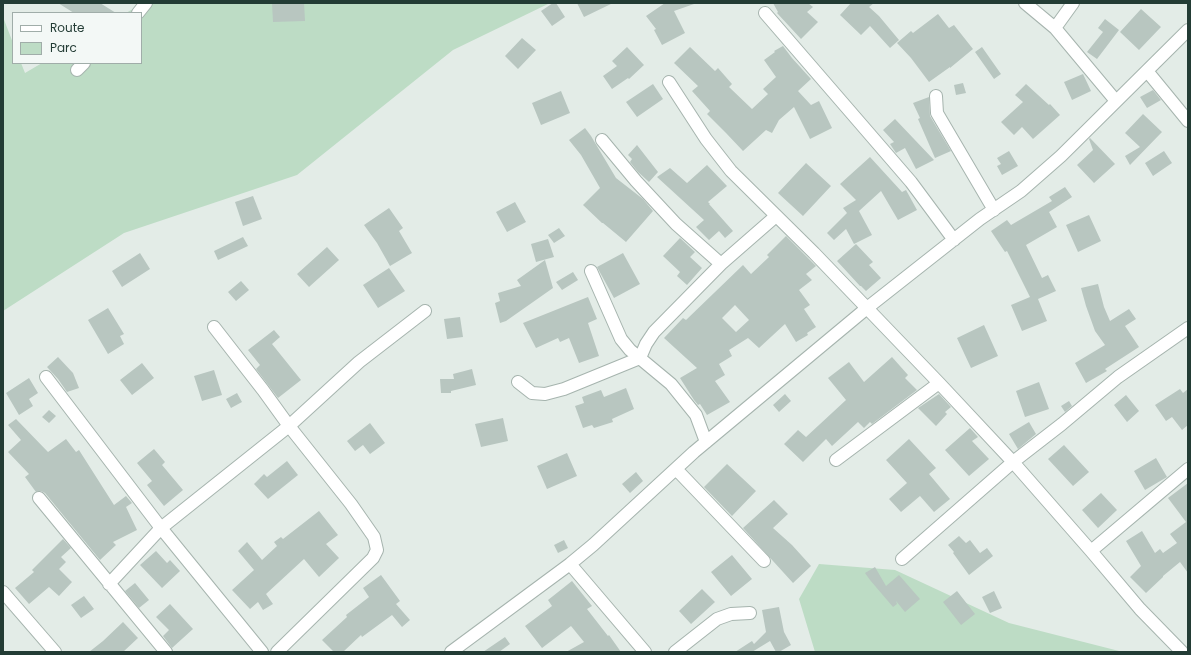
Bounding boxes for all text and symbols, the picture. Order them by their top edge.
legend [12,12,142,64]
text: Route [50,19,84,36]
text: Parc [50,39,77,56]

